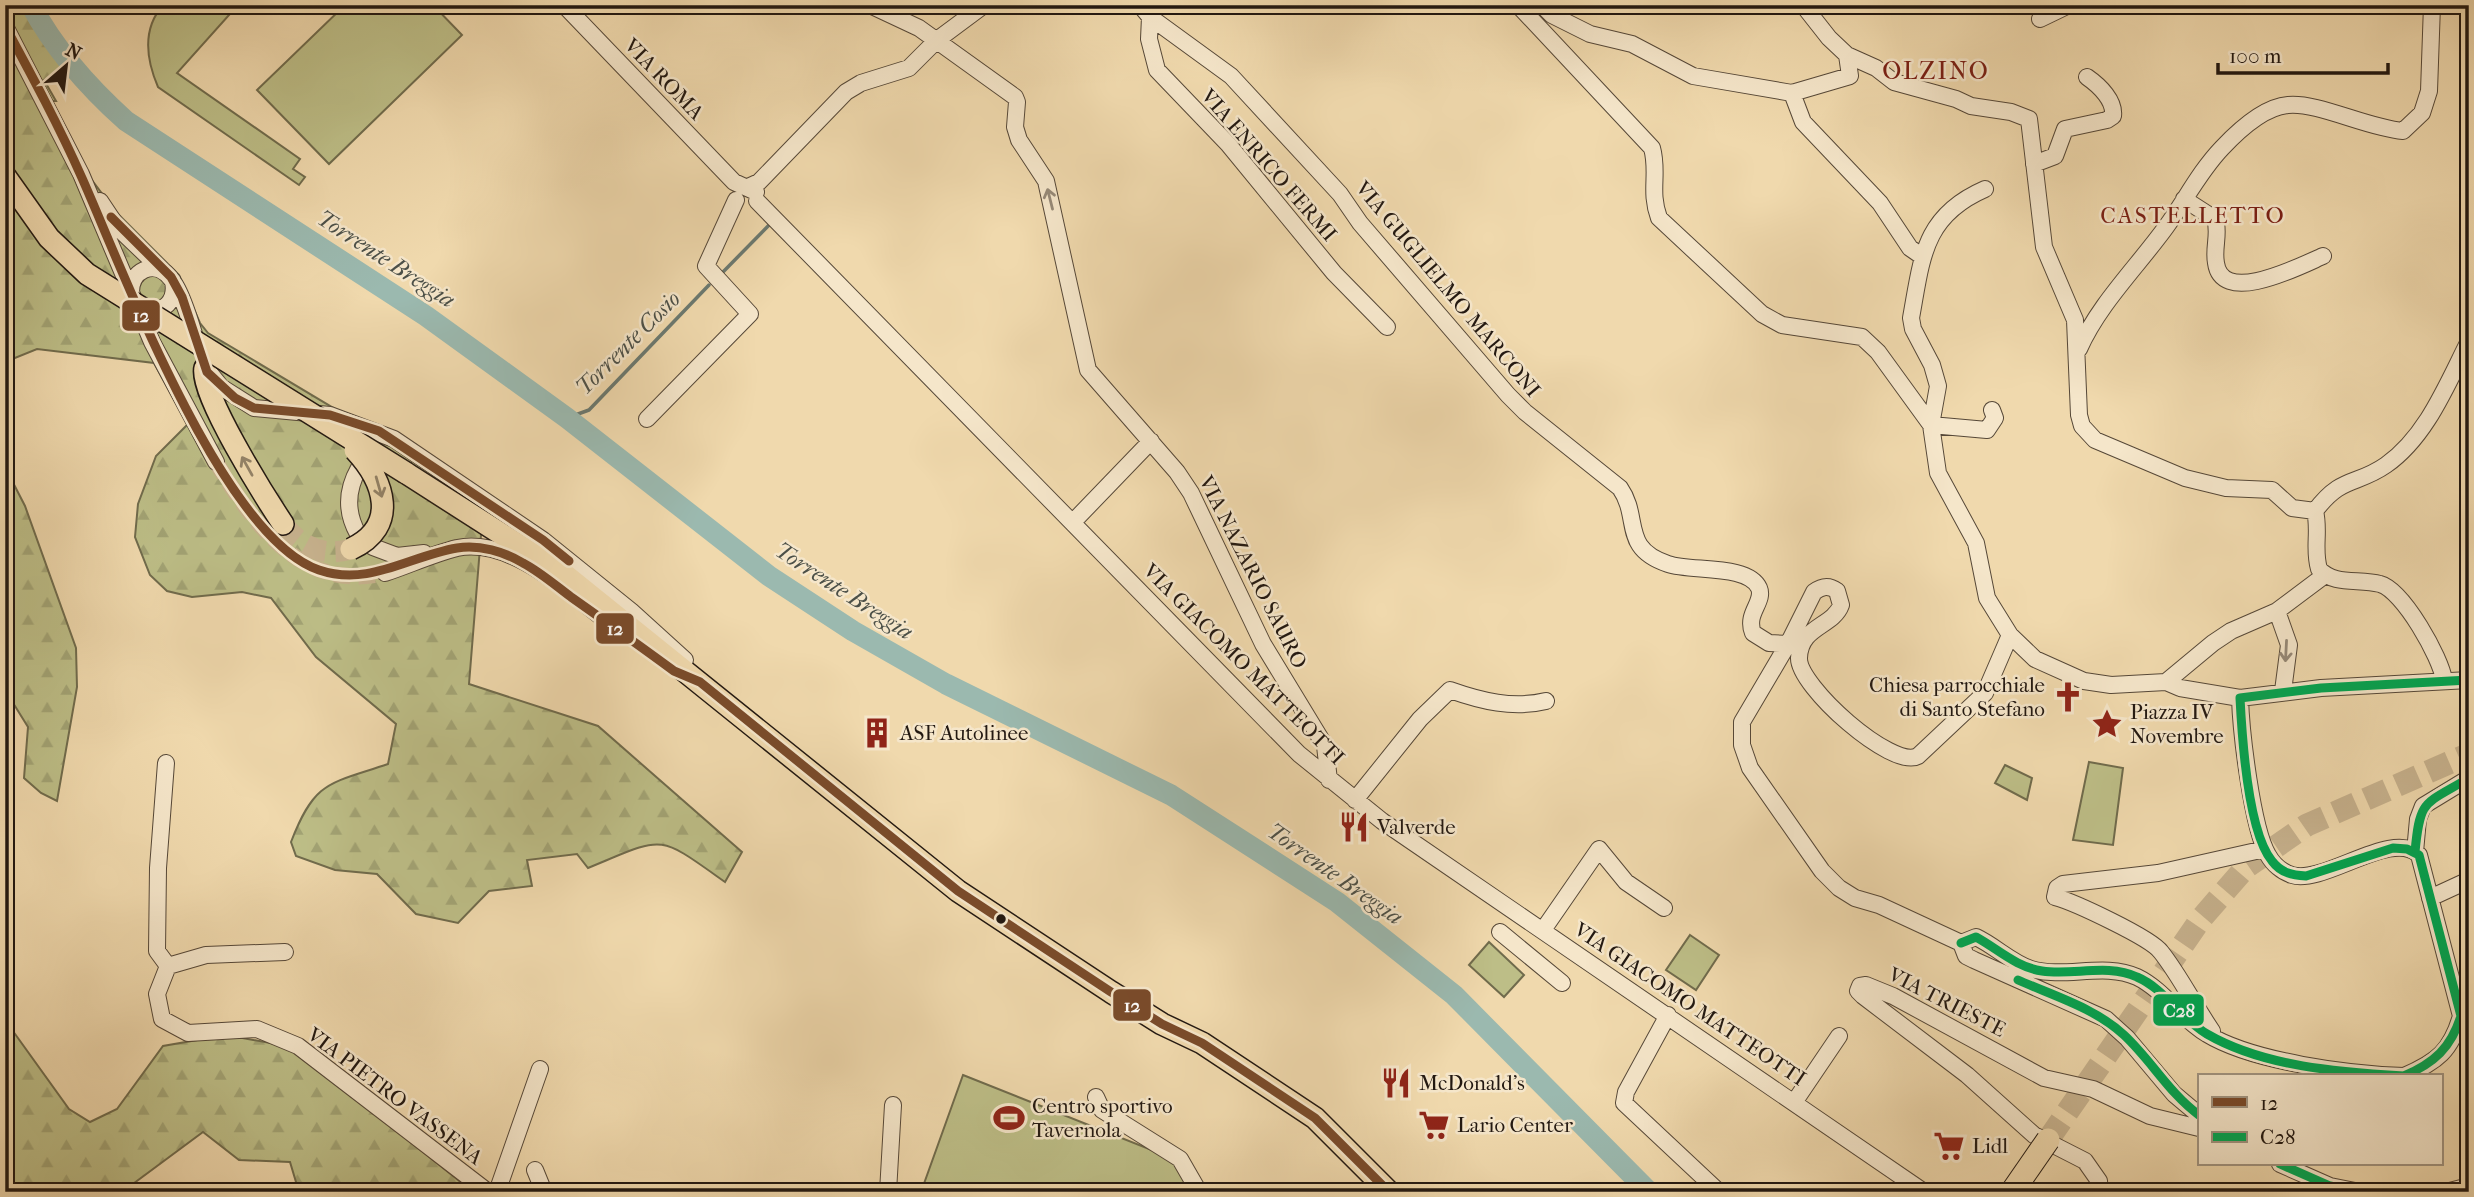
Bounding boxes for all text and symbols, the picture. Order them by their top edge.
north arrow [32,32,102,102]
scale bar [2218,32,2388,76]
street label: VIA ROMA [619,33,709,125]
text: N [62,39,86,65]
text: 100 m [2229,44,2282,68]
district label: OLZINO [1882,57,1990,85]
street label: VIA ENRICO FERMI [1196,83,1342,246]
street label: VIA GUGLIELMO MARCONI [1350,175,1545,402]
one-way arrow [1043,188,1056,211]
district label: CASTELLETTO [2100,202,2286,229]
water label: Torrente Breggia [312,204,460,314]
water label: Torrente Cosio [570,285,686,401]
line badge: 12 [121,299,161,332]
text: 12 [133,305,150,327]
one-way arrow [240,457,254,477]
street label: VIA NAZARIO SAURO [1194,471,1312,672]
one-way arrow [374,475,387,497]
water label: Torrente Breggia [770,536,918,646]
street label: VIA GIACOMO MATTEOTTI [1138,558,1349,769]
line badge: 12 [595,612,635,645]
text: 12 [607,618,624,640]
one-way arrow [2279,639,2292,662]
place label: Chiesa parrocchiale di Santo Stefano [1869,673,2045,721]
church icon: Chiesa parrocchiale di Santo Stefano [2051,680,2085,714]
place label: Piazza IV Novembre [2130,700,2224,748]
place icon: Piazza IV Novembre [2090,707,2124,741]
building icon: ASF Autolinee [860,716,894,750]
place label: ASF Autolinee [899,721,1028,745]
restaurant icon: Valverde [1337,810,1371,844]
place label: Valverde [1376,815,1456,839]
water label: Torrente Breggia [1262,817,1408,931]
unlabelled marker [994,912,1008,926]
street label: VIA GIACOMO MATTEOTTI [1569,917,1810,1091]
street label: VIA TRIESTE [1884,962,2010,1042]
line badge: 12 [1112,988,1152,1022]
line badge: C28 [2152,993,2205,1027]
text: 12 [1124,995,1141,1017]
text: C28 [2163,1000,2195,1022]
street label: VIA PIETRO VASSENA [302,1022,488,1170]
restaurant icon: McDonald's [1379,1066,1413,1100]
place label: McDonald's [1419,1071,1525,1095]
legend [2198,1074,2442,1166]
text: 12 [2260,1091,2278,1115]
place label: Centro sportivo Tavernola [1032,1094,1173,1142]
sports icon: Centro sportivo Tavernola [992,1101,1026,1135]
supermarket icon: Lario Center [1417,1108,1451,1142]
place label: Lario Center [1457,1113,1573,1137]
text: C28 [2260,1125,2296,1149]
supermarket icon: Lidl [1932,1129,1966,1163]
place label: Lidl [1972,1134,2008,1158]

